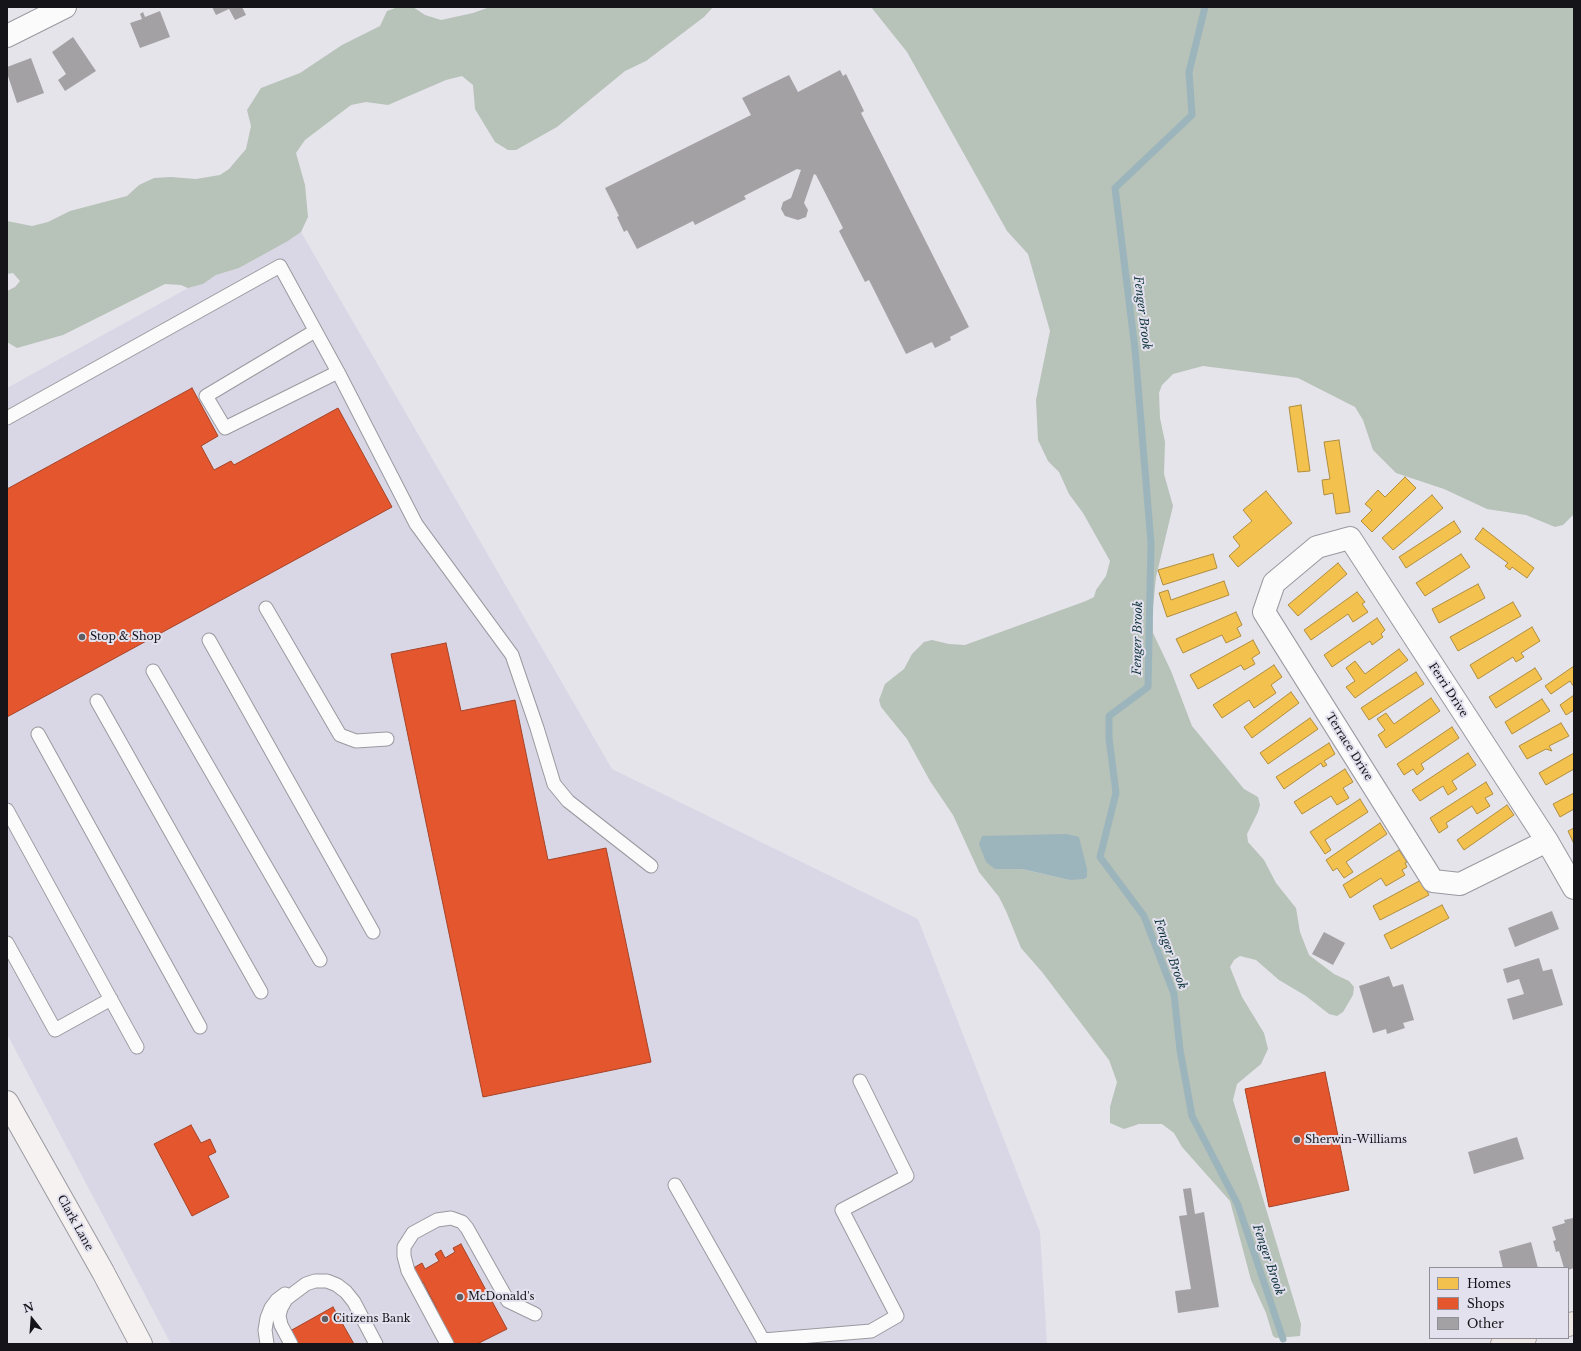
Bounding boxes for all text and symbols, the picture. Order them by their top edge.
water label: Fenger Brook [1130,275,1154,351]
water label: Fenger Brook [1130,601,1146,675]
place label: Stop & Shop [90,630,161,644]
marker: Stop & Shop [77,632,87,642]
street label: Ferri Drive [1426,660,1470,720]
street label: Terrace Drive [1323,711,1375,783]
water label: Fenger Brook [1151,917,1189,991]
place label: Sherwin-Williams [1305,1133,1407,1147]
marker: Sherwin-Williams [1292,1135,1302,1145]
street label: Clark Lane [54,1193,96,1253]
water label: Fenger Brook [1249,1223,1287,1297]
legend [1429,1267,1569,1339]
text: Homes [1467,1276,1511,1291]
place label: McDonald's [468,1290,534,1304]
marker: McDonald's [455,1292,465,1302]
text: Shops [1467,1296,1504,1311]
north arrow [12,1299,52,1339]
text: N [21,1299,35,1316]
place label: Citizens Bank [333,1312,411,1326]
marker: Citizens Bank [320,1314,330,1324]
text: Other [1467,1316,1504,1331]

